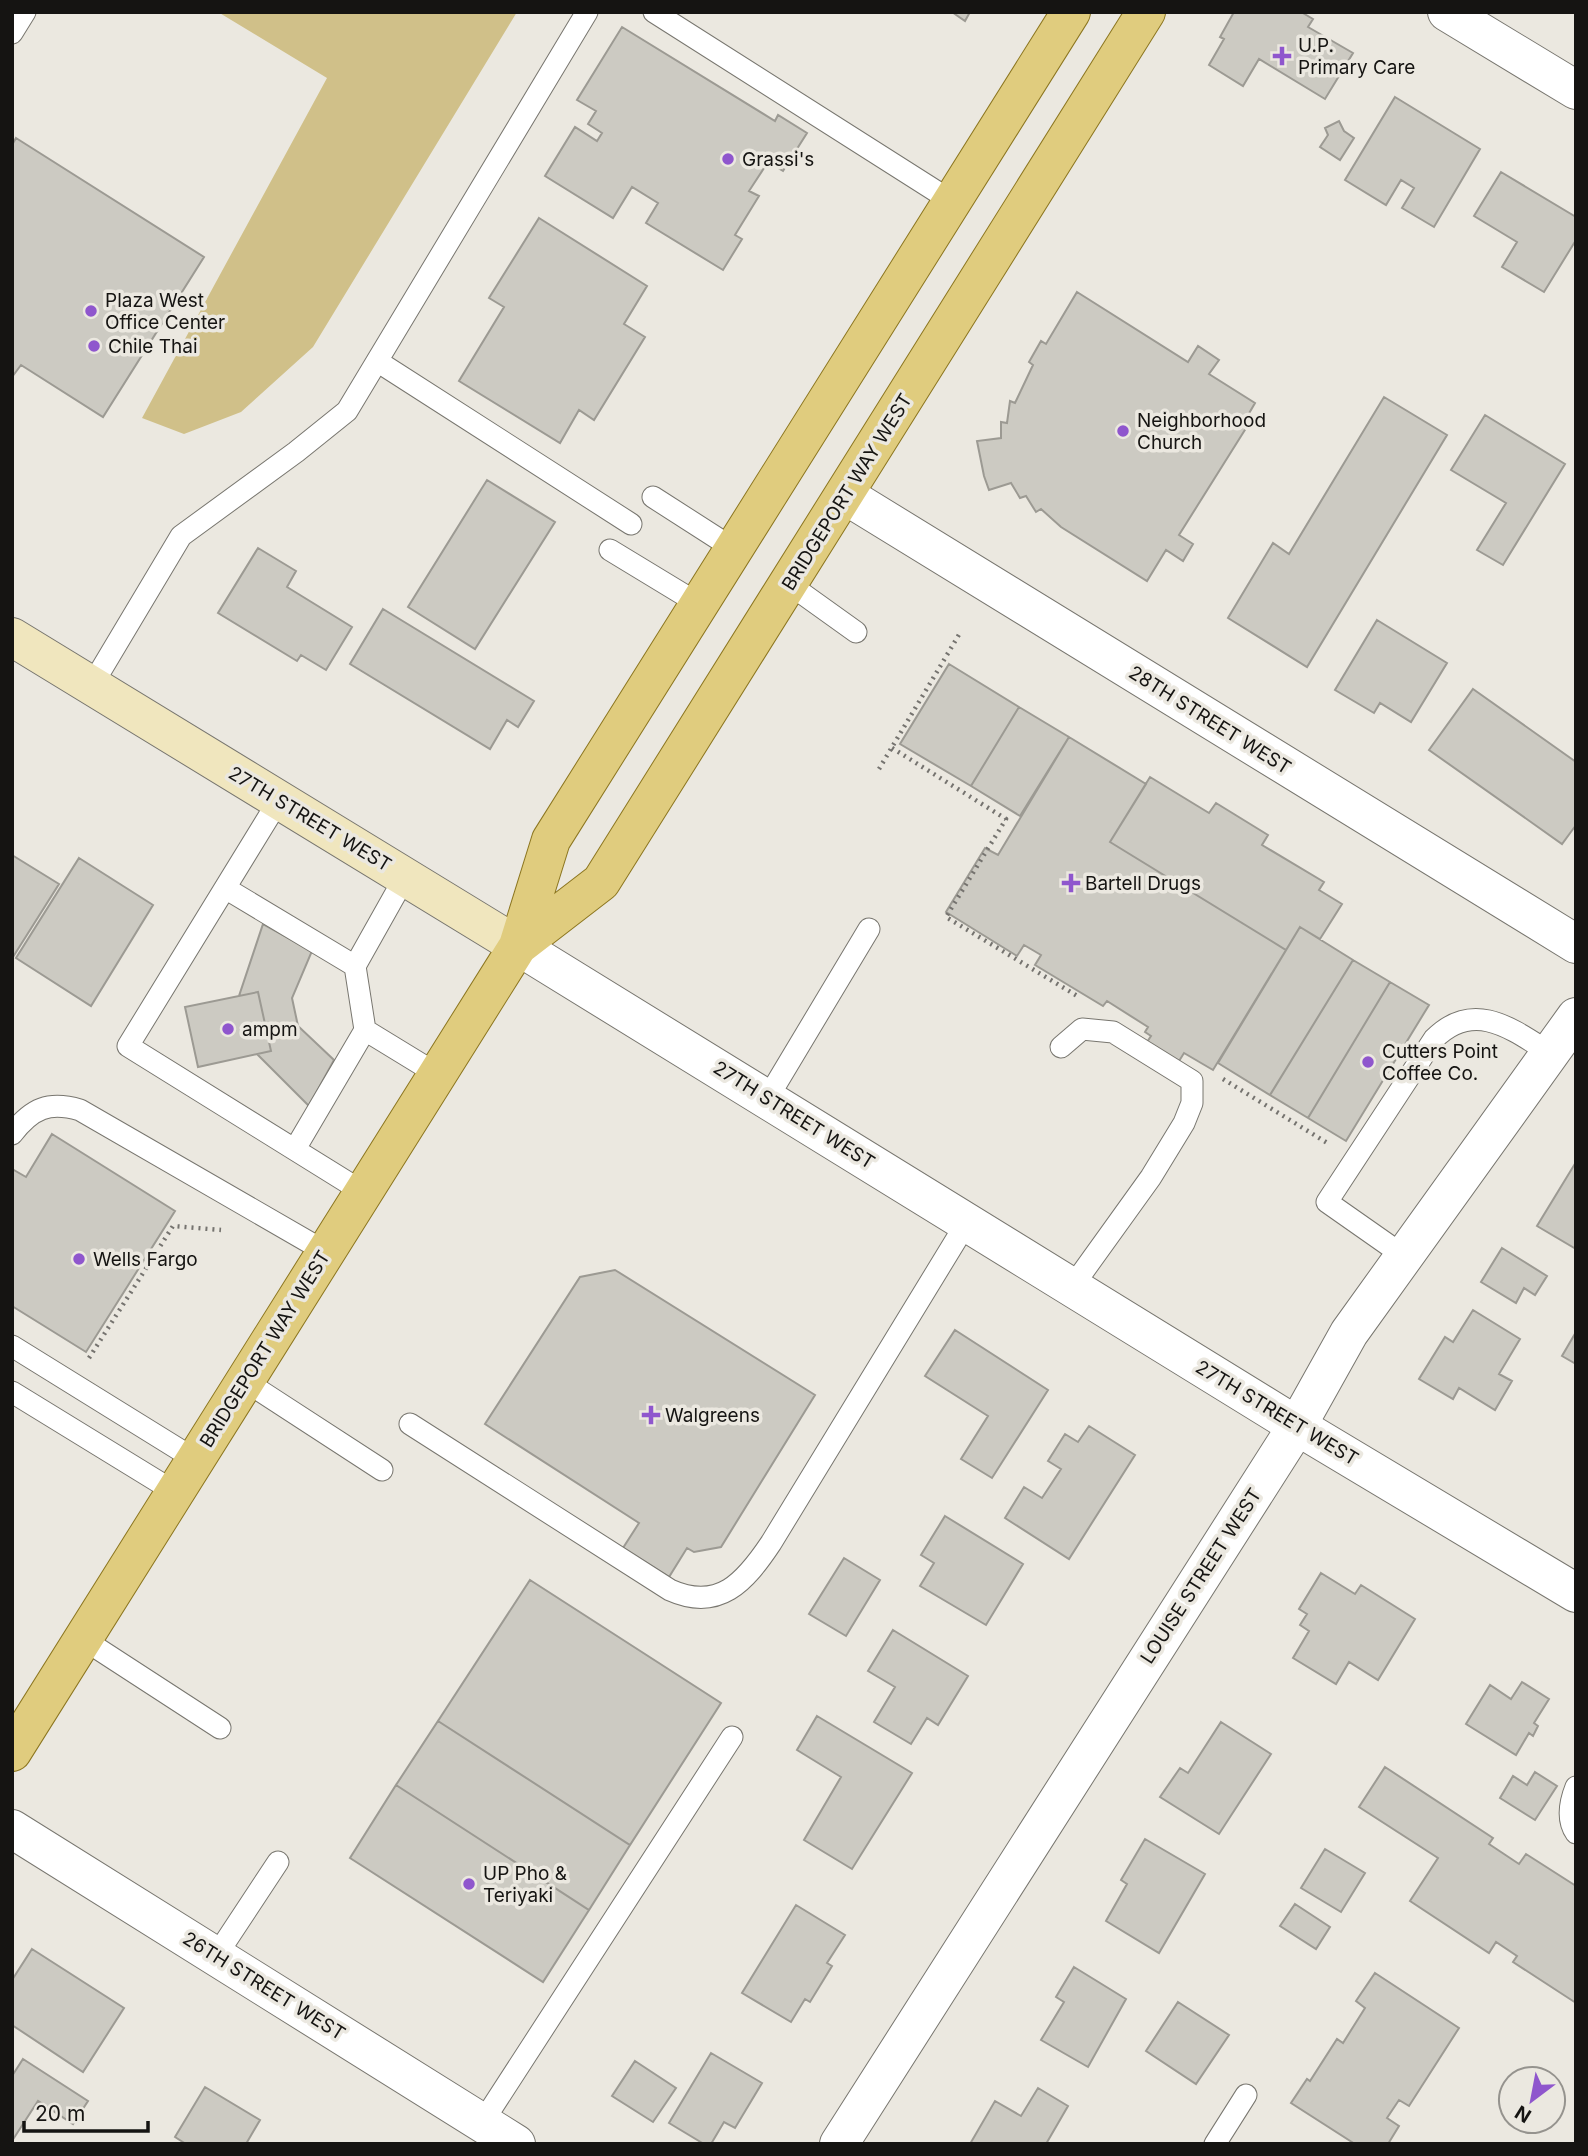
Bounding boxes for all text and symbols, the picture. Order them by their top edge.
place label: U.P. Primary Care [1298,34,1415,79]
marker: U.P. Primary Care [1272,46,1292,66]
place label: Grassi's [742,148,814,171]
marker: Grassi's [720,151,736,167]
place label: Plaza West Office Center [105,289,225,334]
marker: Plaza West Office Center [83,303,99,319]
place label: Chile Thai [108,335,198,358]
marker: Chile Thai [86,338,102,354]
street label: BRIDGEPORT WAY WEST [777,389,917,595]
place label: Neighborhood Church [1137,409,1266,454]
marker: Neighborhood Church [1115,423,1131,439]
street label: 28TH STREET WEST [1125,661,1295,779]
street label: 27TH STREET WEST [224,761,396,877]
place label: Bartell Drugs [1085,872,1201,895]
marker: Bartell Drugs [1063,875,1079,891]
place label: ampm [242,1018,298,1041]
marker: ampm [220,1021,236,1037]
place label: Cutters Point Coffee Co. [1382,1040,1498,1085]
marker: Cutters Point Coffee Co. [1360,1054,1376,1070]
street label: 27TH STREET WEST [709,1056,879,1174]
street label: BRIDGEPORT WAY WEST [195,1246,335,1452]
place label: Wells Fargo [93,1248,198,1271]
marker: Wells Fargo [71,1251,87,1267]
street label: 27TH STREET WEST [1191,1355,1363,1471]
place label: Walgreens [665,1404,760,1427]
marker: Walgreens [643,1407,659,1423]
street label: LOUISE STREET WEST [1136,1484,1266,1668]
place label: UP Pho & Teriyaki [483,1862,567,1907]
marker: UP Pho & Teriyaki [461,1876,477,1892]
street label: 26TH STREET WEST [179,1927,349,2045]
north arrow [1497,2065,1567,2135]
scale bar [24,2090,149,2134]
text: N [1511,2100,1535,2128]
text: 20 m [35,2101,85,2126]

